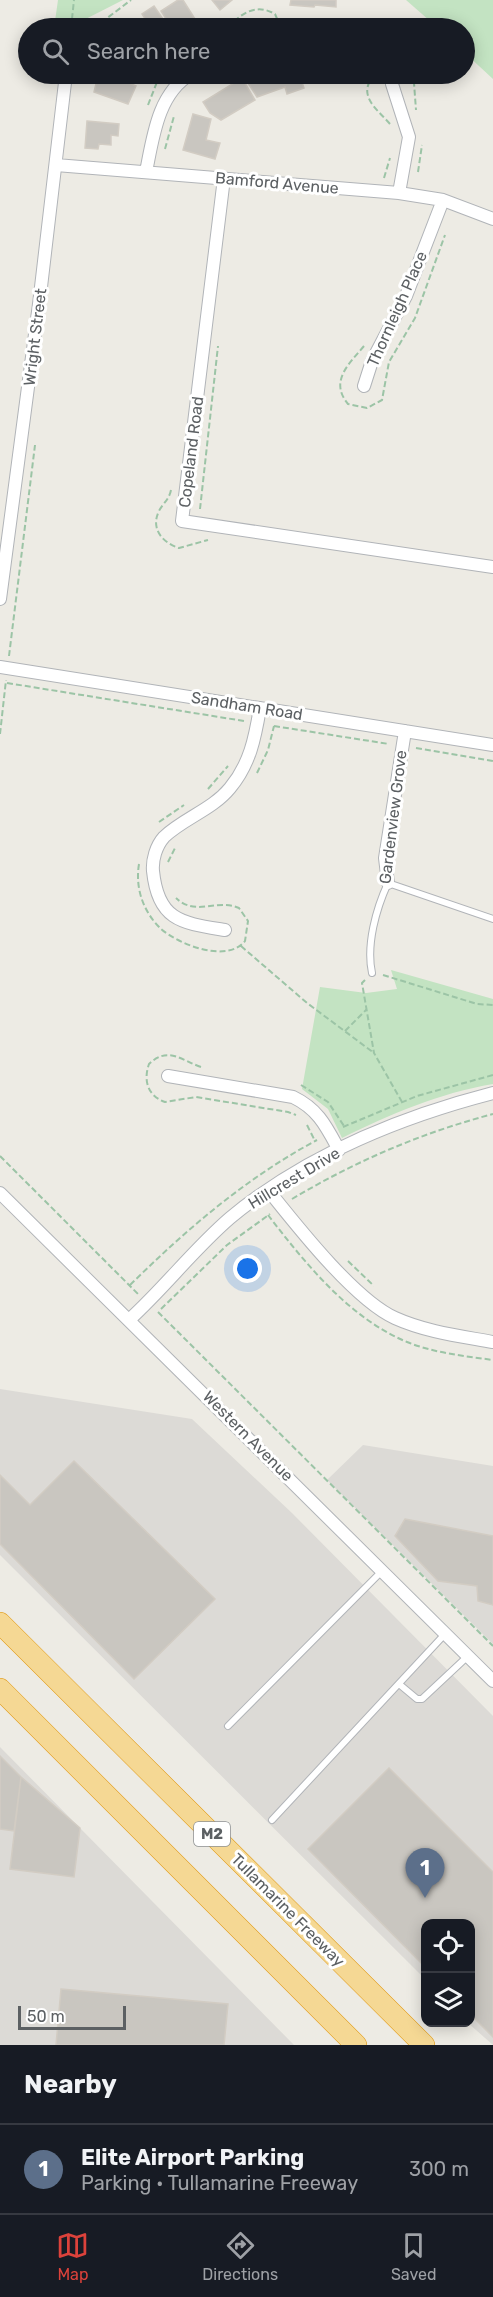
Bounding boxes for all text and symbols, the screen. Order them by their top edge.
search box [18,18,475,84]
icon: search [39,35,72,68]
text: Search here [87,38,210,65]
street label: Bamford Avenue [215,168,340,198]
street label: Thornleigh Place [363,248,431,370]
street label: Wright Street [20,287,50,387]
street label: Copeland Road [175,395,207,509]
street label: Sandham Road [190,688,304,724]
street label: Gardenview Grove [375,749,411,885]
street label: Hillcrest Drive [245,1143,343,1213]
your location [233,1254,262,1283]
street label: Western Avenue [199,1387,297,1485]
road number: M2 [194,1822,230,1846]
pin: 1 [406,1848,444,1898]
street label: Tullamarine Freeway [227,1849,349,1971]
map controls [421,1919,475,2027]
button: locate [421,1919,475,1973]
button: layers [421,1973,475,2027]
scale bar [18,2003,126,2030]
text: 50 m [27,2007,65,2026]
text: Nearby [24,2069,117,2100]
text: Elite Airport Parking [81,2144,304,2171]
text: 1 [39,2157,48,2181]
text: 300 m [409,2157,469,2181]
text: Parking · Tullamarine Freeway [81,2171,358,2195]
tab: Map [56,2229,89,2284]
tab: Directions [202,2229,278,2284]
tab: Saved [391,2229,437,2284]

